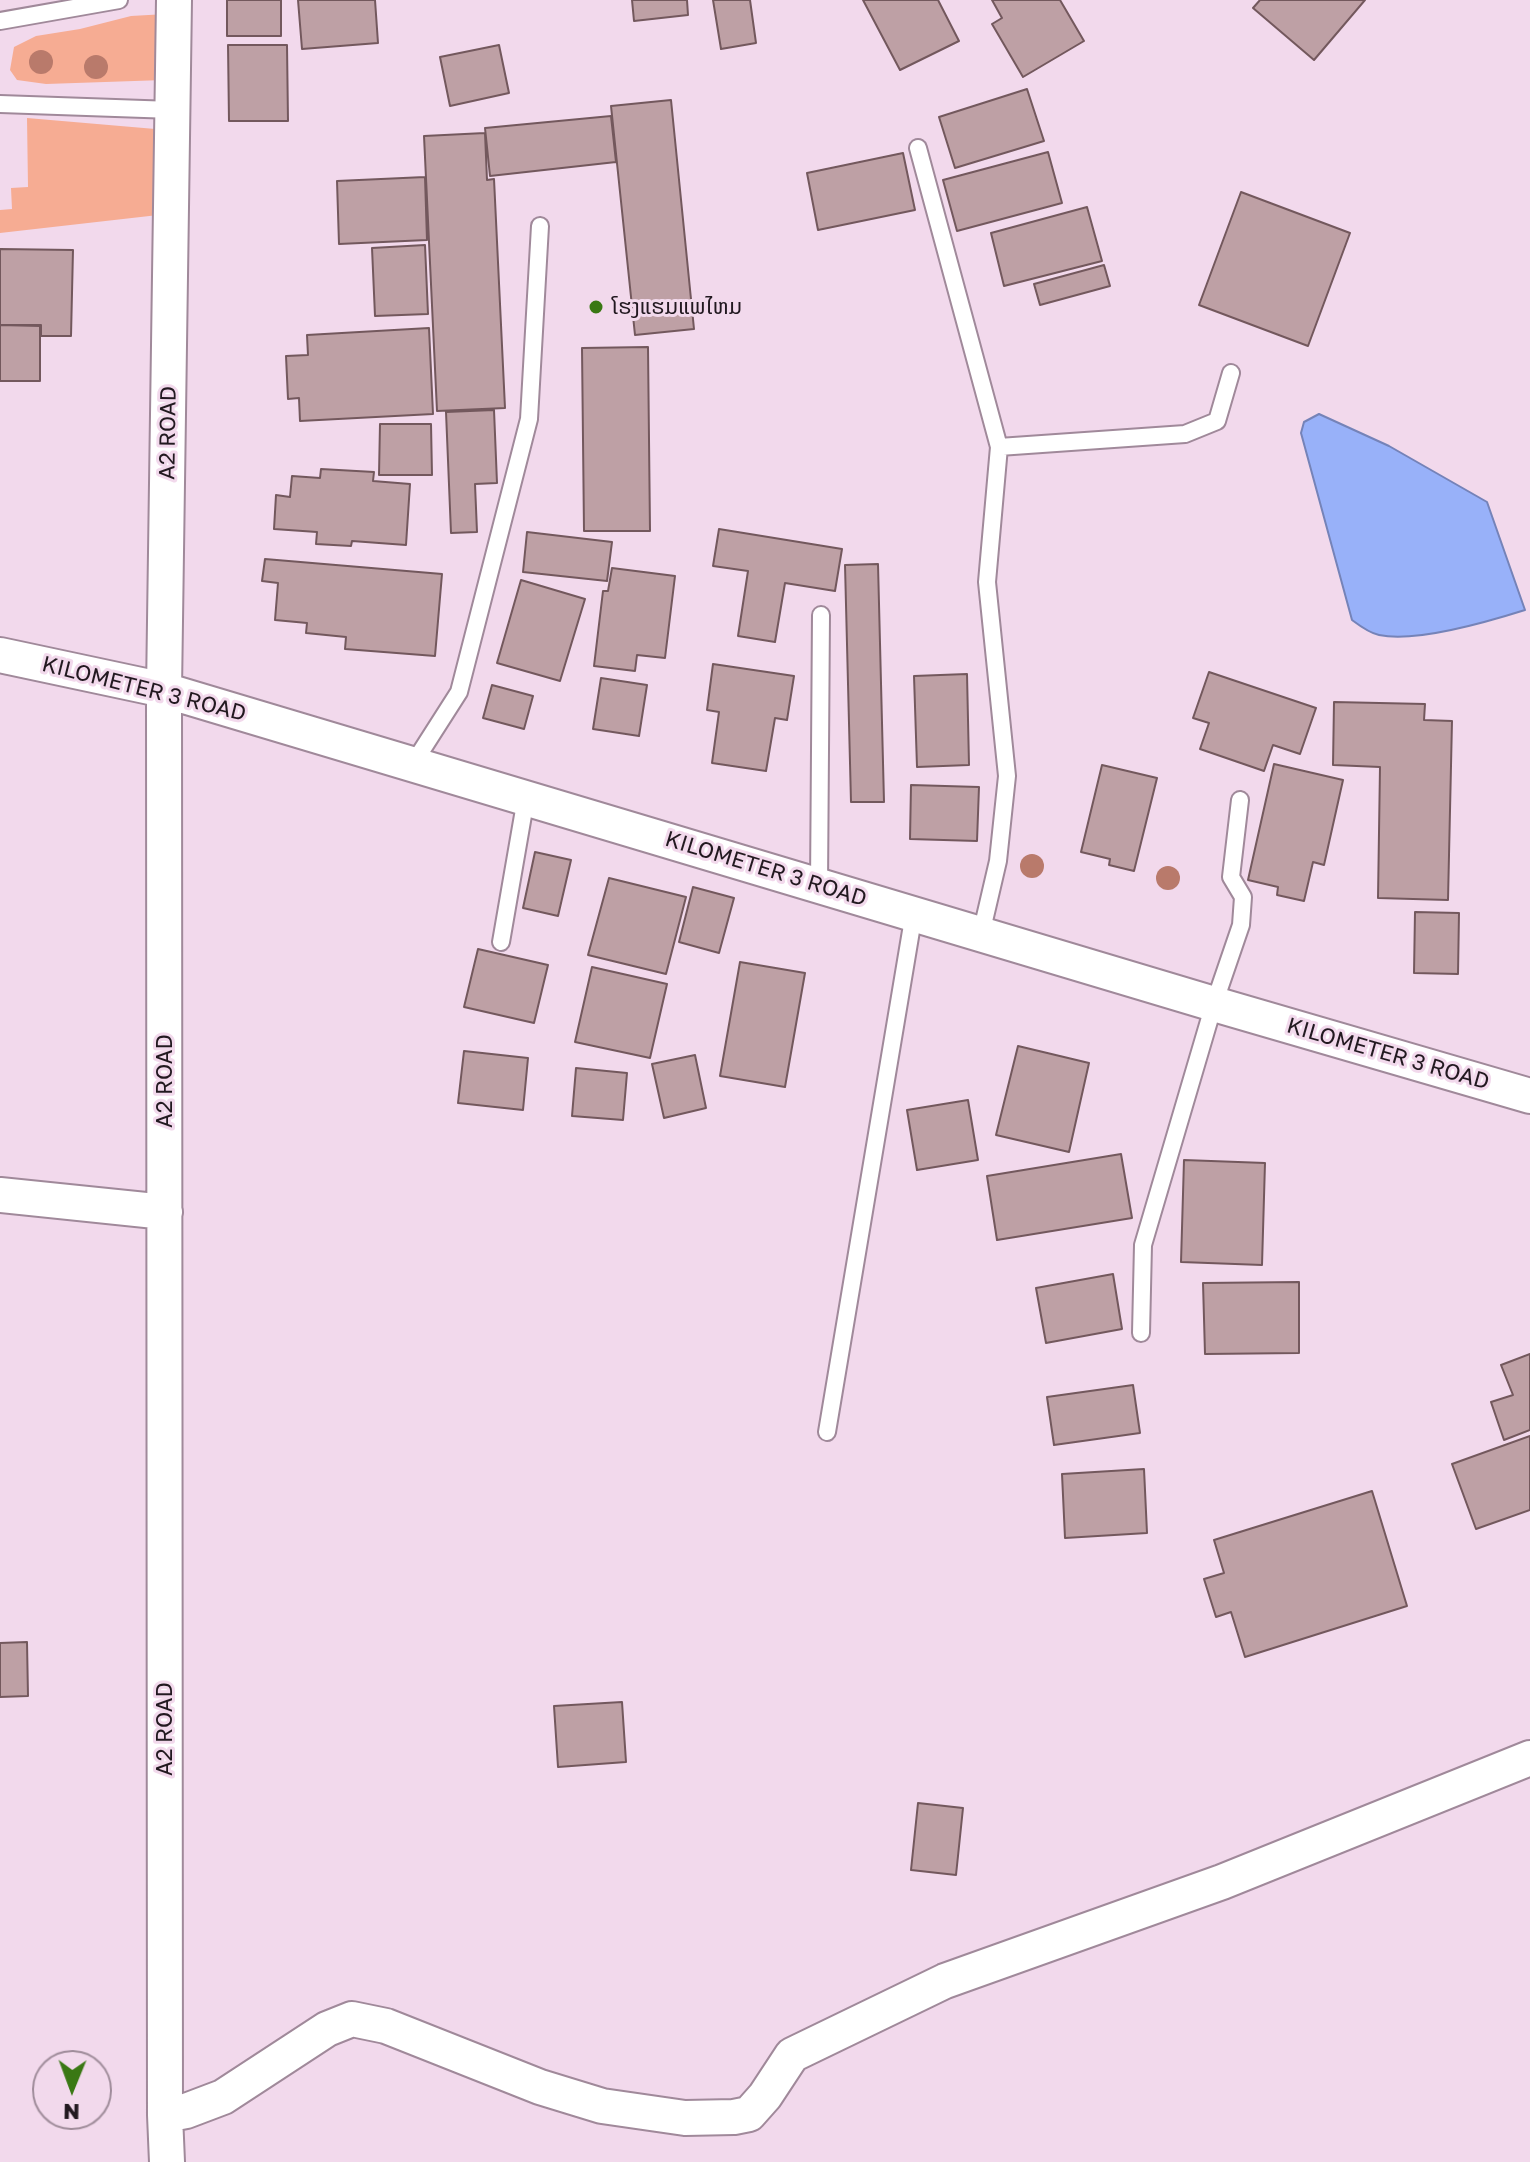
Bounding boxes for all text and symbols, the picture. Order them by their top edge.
place label: ໂຮງແຮມແພໄຫມ [612,294,742,320]
marker: ໂຮງແຮມແພໄຫມ [587,298,605,316]
street label: A2 ROAD [154,386,182,480]
street label: KILOMETER 3 ROAD [39,651,249,727]
street label: KILOMETER 3 ROAD [662,826,870,912]
street label: KILOMETER 3 ROAD [1284,1012,1492,1096]
street label: A2 ROAD [152,1034,178,1128]
street label: A2 ROAD [152,1682,178,1776]
north arrow [32,2050,112,2130]
text: N [63,2099,80,2126]

